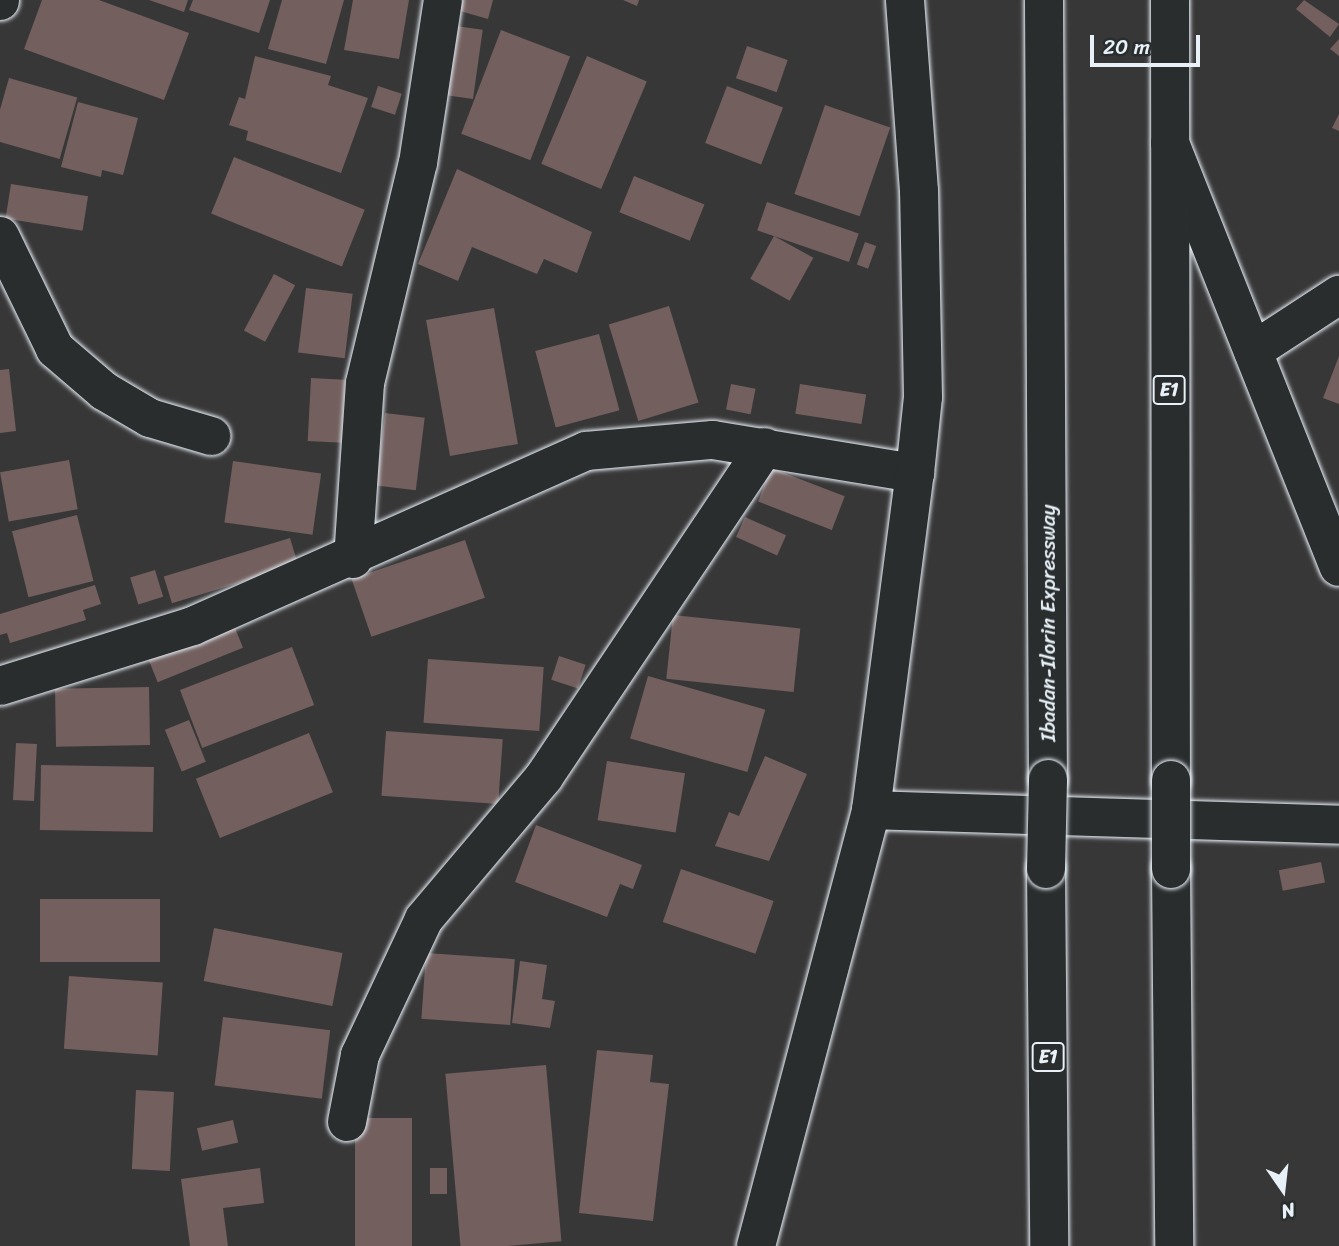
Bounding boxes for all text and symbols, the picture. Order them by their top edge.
scale bar [1094,21,1204,65]
text: 20 m [1103,28,1150,66]
road number: E1 [1152,374,1186,406]
street label: Ibadan-Ilorin Expressway [1035,504,1061,742]
road number: E1 [1030,1042,1066,1072]
north arrow [1248,1155,1318,1225]
text: N [1278,1193,1299,1228]

